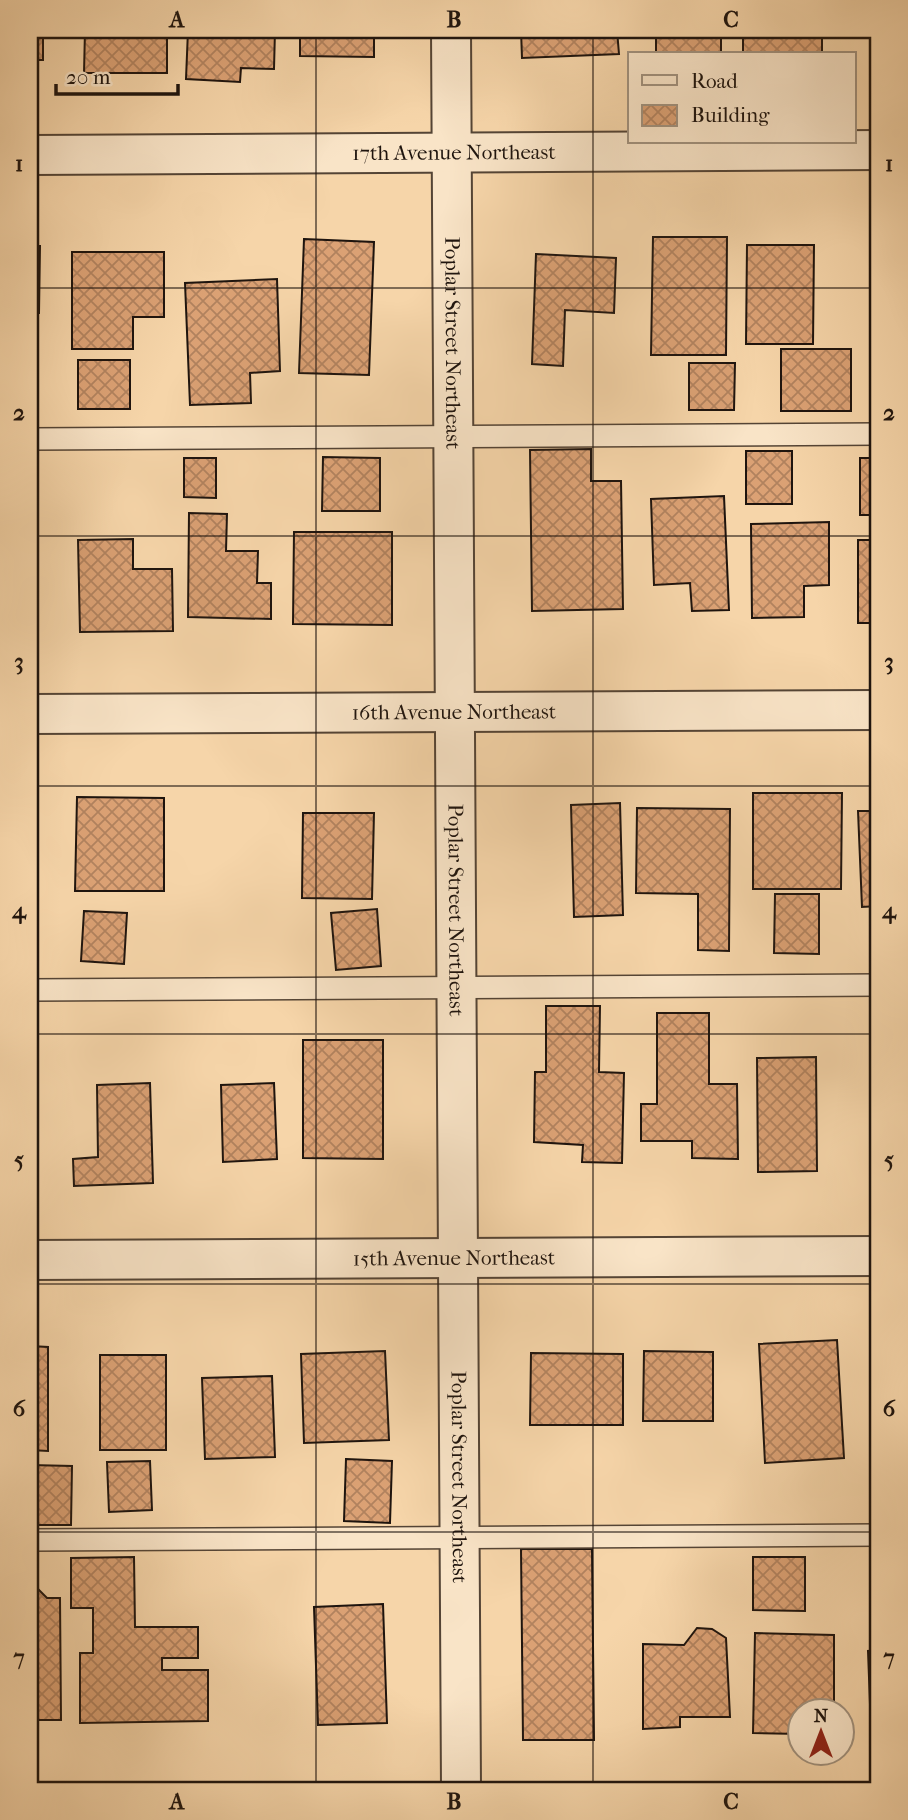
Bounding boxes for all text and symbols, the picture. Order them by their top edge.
text: A [168,6,186,33]
text: B [447,6,462,33]
text: C [723,6,739,33]
scale bar [56,52,178,96]
legend [628,52,856,144]
text: 20 m [66,65,111,89]
text: Road [691,69,738,93]
text: Building [691,103,770,127]
street label: 17th Avenue Northeast [352,140,556,165]
text: 1 [15,150,23,177]
text: 1 [885,150,893,177]
street label: Poplar Street Northeast [440,237,465,450]
text: 2 [13,399,25,426]
text: 2 [883,399,895,426]
text: 3 [14,648,24,675]
text: 3 [884,648,894,675]
street label: 16th Avenue Northeast [352,700,557,724]
street label: Poplar Street Northeast [443,804,469,1017]
text: 4 [11,897,27,924]
text: 4 [881,897,897,924]
text: 5 [14,1146,24,1173]
text: 5 [884,1146,894,1173]
street label: 15th Avenue Northeast [353,1246,556,1270]
street label: Poplar Street Northeast [447,1371,472,1584]
text: 6 [13,1395,26,1422]
text: 6 [883,1395,896,1422]
text: 7 [12,1644,25,1671]
text: 7 [882,1644,895,1671]
north arrow [786,1698,856,1768]
text: N [814,1705,829,1727]
text: A [168,1788,186,1815]
text: B [447,1788,462,1815]
text: C [723,1788,739,1815]

